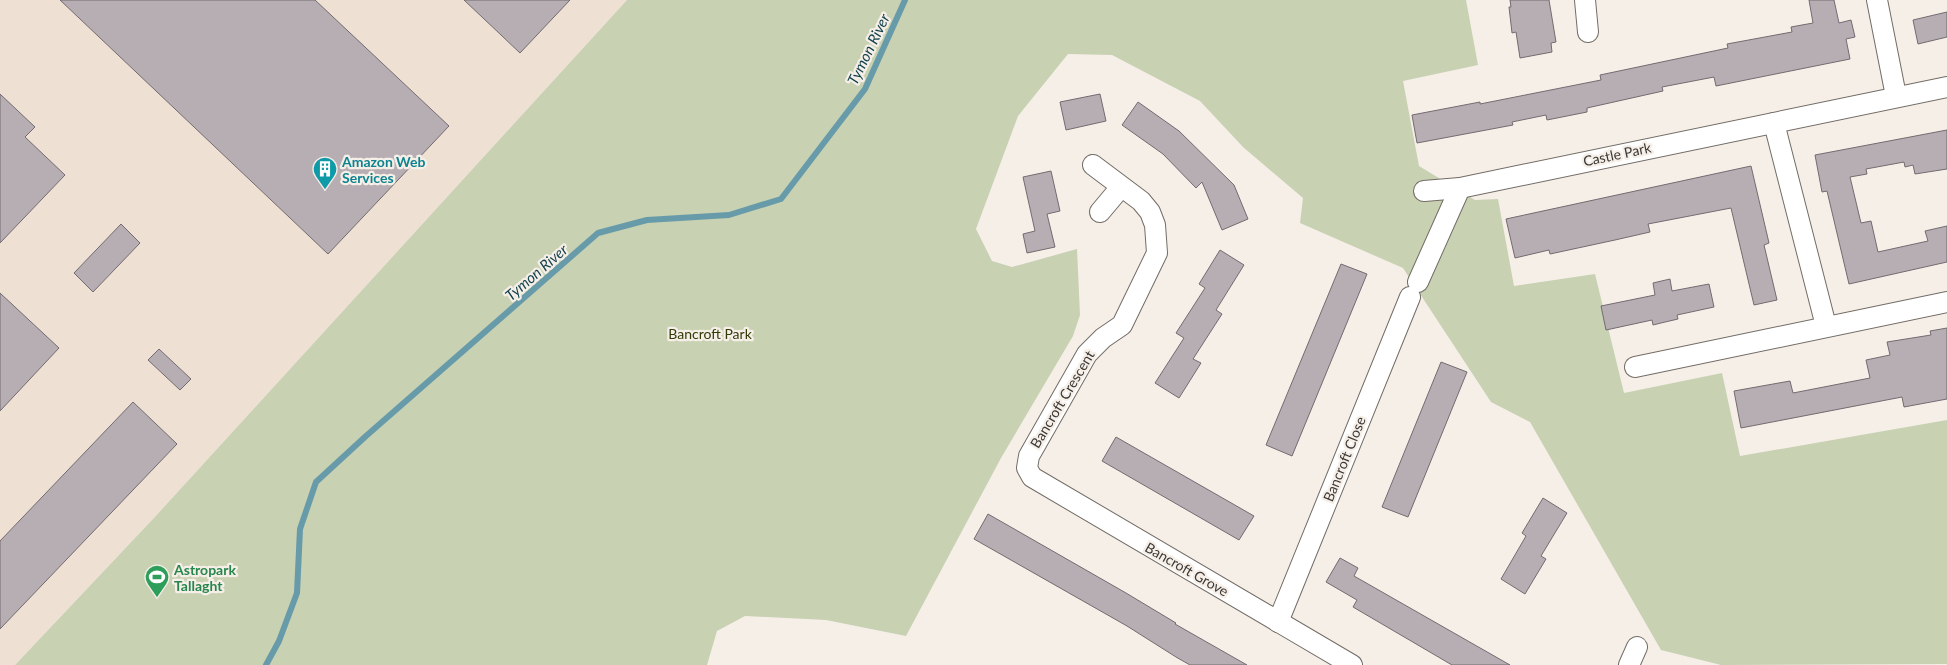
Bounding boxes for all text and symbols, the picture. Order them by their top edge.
water label: Tymon River [843,10,893,87]
street label: Castle Park [1581,138,1653,169]
place label: Amazon Web Services [341,153,425,186]
building icon: Amazon Web Services [312,156,338,190]
water label: Tymon River [501,239,571,304]
park label: Bancroft Park [668,325,753,342]
street label: Bancroft Crescent [1026,347,1098,451]
street label: Bancroft Close [1319,414,1369,504]
street label: Bancroft Grove [1142,538,1232,600]
place label: Astropark Tallaght [173,561,236,594]
sports icon: Astropark Tallaght [144,564,170,598]

